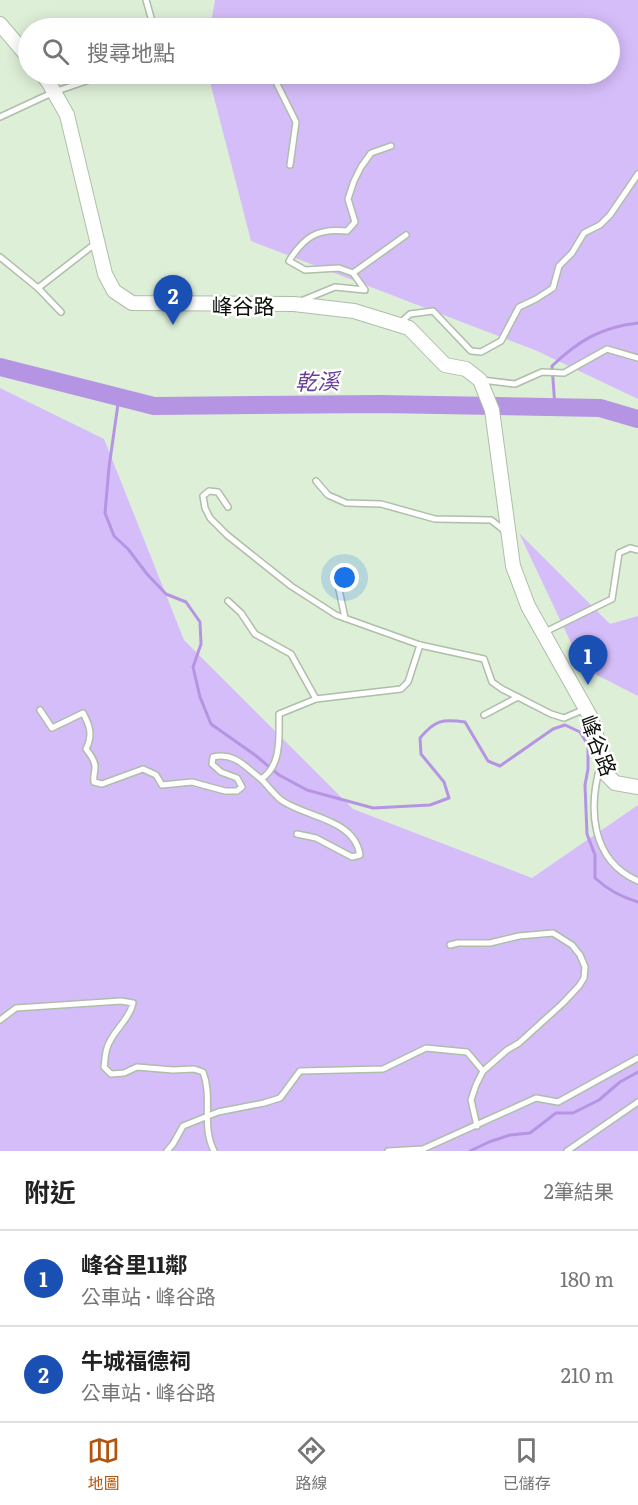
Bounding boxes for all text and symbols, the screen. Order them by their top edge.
search box [18,18,620,84]
icon: search [39,35,72,68]
text: 搜尋地點 [87,35,175,68]
pin: 2 [154,276,192,325]
street label: 峰谷路 [212,289,275,320]
water label: 乾溪 [295,363,342,397]
your location [330,563,359,592]
pin: 1 [568,636,608,685]
street label: 峰谷路 [574,710,626,780]
text: 附近 [24,1171,76,1210]
text: 2筆結果 [544,1175,614,1205]
text: 峰谷里11鄰 [81,1247,187,1280]
text: 1 [39,1263,48,1293]
text: 180 m [560,1263,614,1293]
text: 公車站 · 峰谷路 [81,1280,216,1310]
text: 牛城福德祠 [81,1343,191,1376]
text: 2 [38,1359,49,1389]
text: 210 m [561,1359,614,1389]
text: 公車站 · 峰谷路 [81,1376,216,1406]
tab: 地圖 [87,1434,120,1494]
tab: 路線 [295,1434,328,1494]
tab: 已儲存 [503,1434,551,1494]

